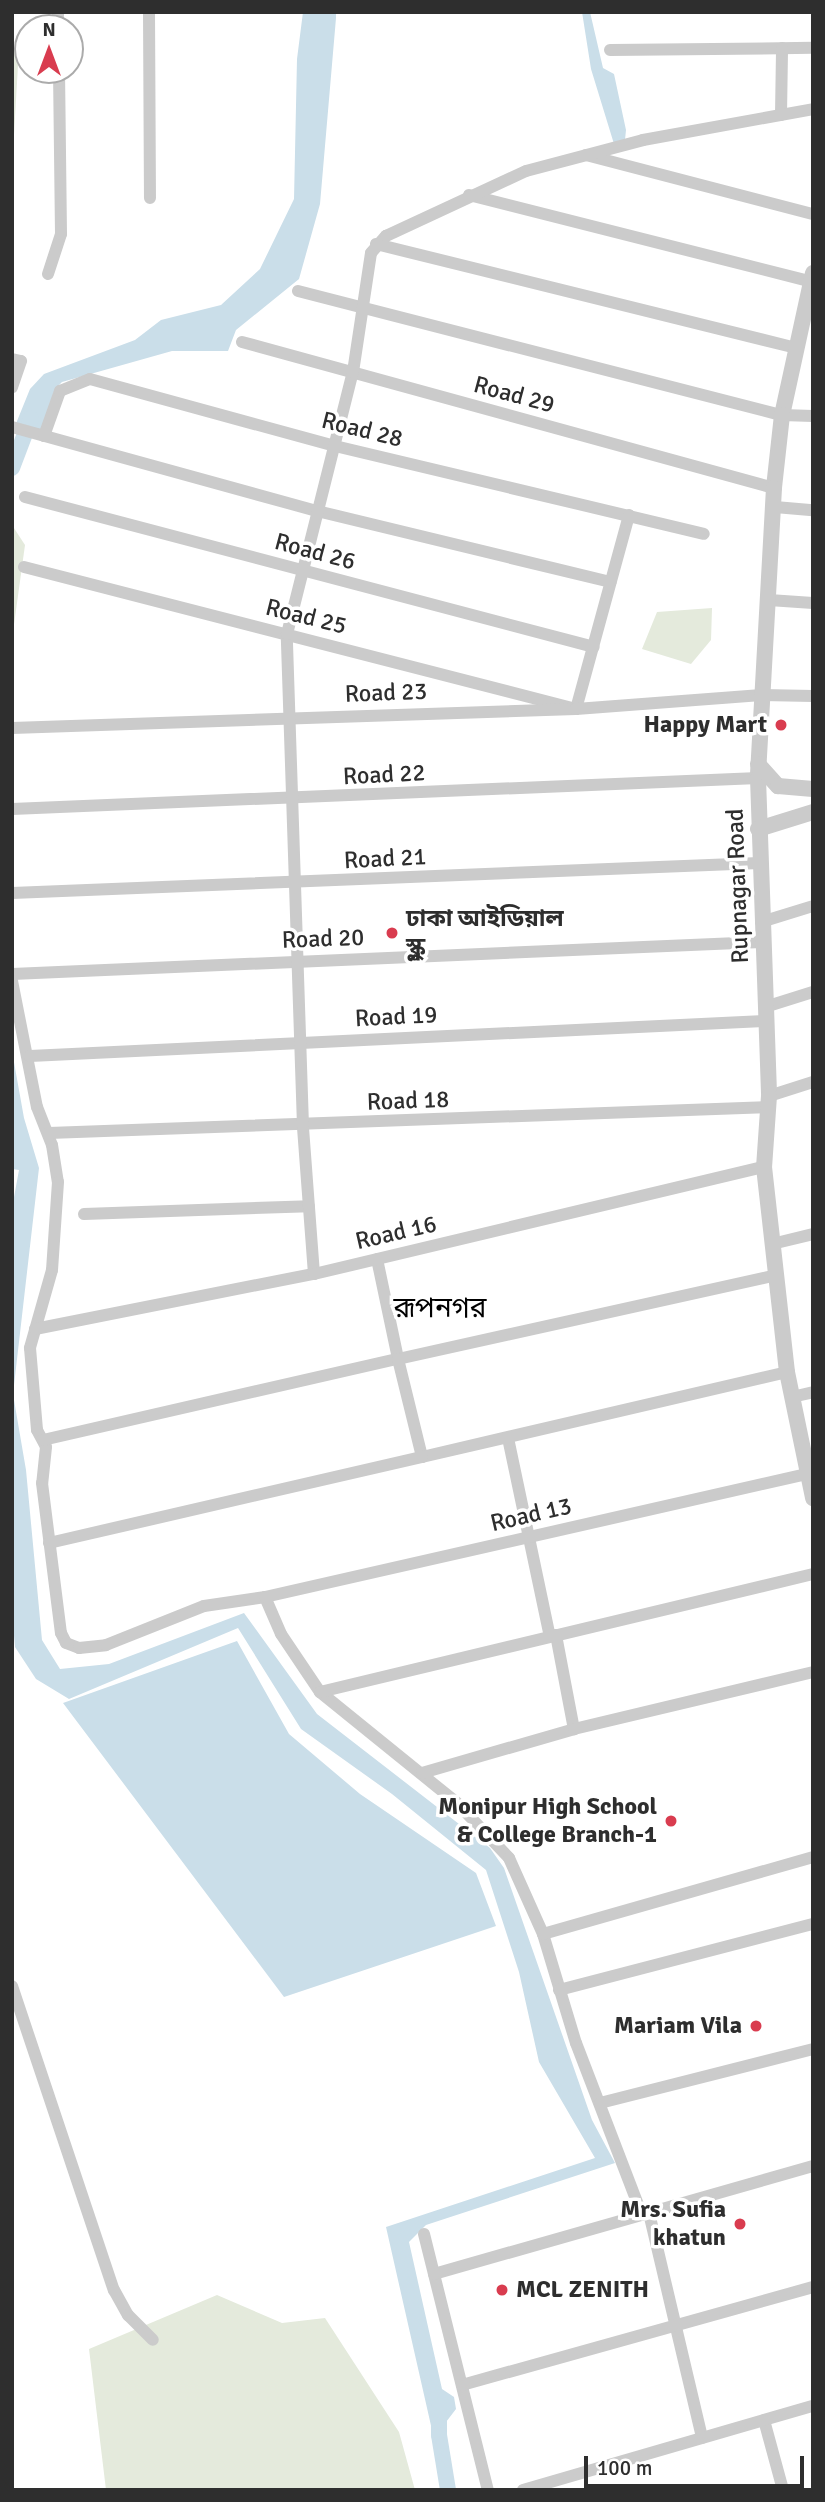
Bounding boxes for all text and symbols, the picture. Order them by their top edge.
north arrow [14,14,84,84]
text: N [42,18,56,42]
street label: Road 29 [470,370,558,420]
street label: Road 28 [318,406,406,454]
street label: Road 26 [271,527,359,577]
street label: Road 25 [262,593,350,641]
street label: Road 23 [344,677,428,709]
place label: Happy Mart [643,711,767,739]
marker: Happy Mart [773,717,789,733]
street label: Road 22 [342,758,426,792]
street label: Rupnagar Road [721,808,755,964]
street label: Road 21 [343,842,427,876]
place label: ঢাকা আইডিয়াল স্কুল [406,905,564,961]
street label: Road 20 [281,923,365,955]
marker: ঢাকা আইডিয়াল স্কুল [384,925,400,941]
street label: Road 19 [354,1000,438,1034]
street label: Road 18 [366,1085,450,1117]
street label: Road 16 [353,1210,439,1256]
district label: রূপনগর [393,1291,487,1325]
street label: Road 13 [488,1492,574,1538]
place label: Monipur High School & College Branch-1 [438,1793,657,1849]
marker: Monipur High School & College Branch-1 [663,1813,679,1829]
place label: Mariam Vila [614,2012,742,2040]
marker: Mariam Vila [748,2018,764,2034]
place label: Mrs. Sufia khatun [620,2196,726,2252]
marker: Mrs. Sufia khatun [732,2216,748,2232]
place label: MCL ZENITH [516,2276,649,2304]
marker: MCL ZENITH [494,2282,510,2298]
scale bar [587,2442,808,2486]
text: 100 m [597,2455,652,2481]

